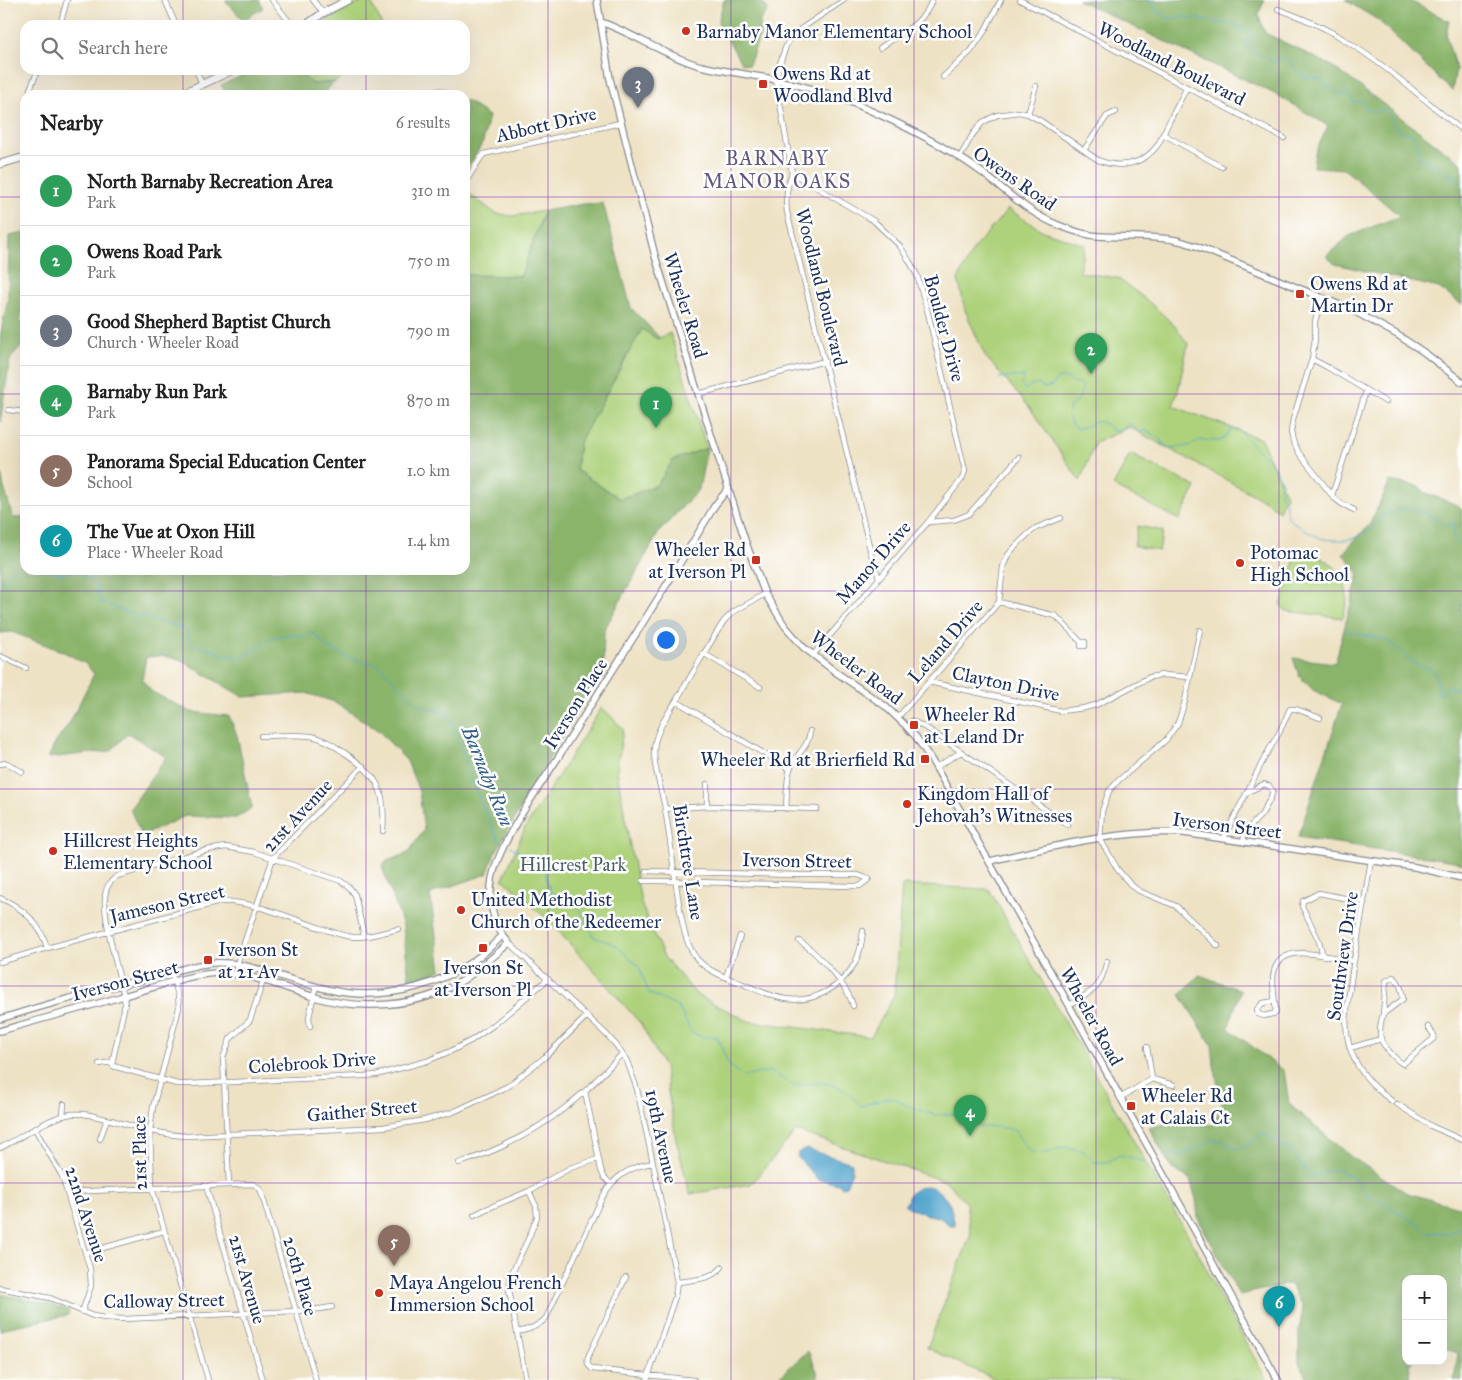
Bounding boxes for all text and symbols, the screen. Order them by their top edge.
street label: Woodland Boulevard [1094,16,1250,111]
search box [20,20,470,75]
place label: Barnaby Manor Elementary School [696,20,973,43]
marker: Barnaby Manor Elementary School [680,25,692,37]
icon: search [38,34,66,62]
text: Search here [78,36,168,59]
place label: Owens Rd at Woodland Blvd [773,62,893,107]
pin: 3 [622,67,654,108]
marker: Owens Rd at Woodland Blvd [757,78,769,90]
street label: Abbott Drive [493,102,599,147]
text: Nearby [40,110,103,136]
text: 6 results [396,113,450,132]
street label: Owens Road [969,141,1061,216]
district label: BARNABY MANOR OAKS [703,146,851,193]
text: North Barnaby Recreation Area [87,170,333,193]
text: 1 [53,181,59,200]
text: 310 m [411,181,450,200]
text: Park [87,193,116,212]
street label: Woodland Boulevard [791,206,852,369]
text: Owens Road Park [87,240,222,263]
street label: Wheeler Road [659,250,713,361]
text: 2 [52,251,60,270]
text: 750 m [408,251,450,270]
text: Park [87,263,116,282]
street label: Boulder Drive [919,272,970,384]
place label: Owens Rd at Martin Dr [1310,272,1408,317]
marker: Owens Rd at Martin Dr [1294,288,1306,300]
text: Good Shepherd Baptist Church [87,310,331,333]
text: 3 [53,321,59,340]
text: 790 m [407,321,450,340]
text: Church · Wheeler Road [87,333,239,352]
pin: 2 [1075,333,1107,374]
text: Barnaby Run Park [87,380,227,403]
pin: 1 [640,387,672,428]
text: 4 [52,391,60,410]
text: 870 m [407,391,450,410]
text: Park [87,403,116,422]
text: Panorama Special Education Center [87,450,366,473]
text: 5 [52,461,60,480]
text: 1.0 km [407,461,450,480]
text: School [87,473,132,492]
street label: Manor Drive [831,516,916,609]
text: The Vue at Oxon Hill [87,520,255,543]
text: 6 [52,531,60,550]
text: 1.4 km [407,531,450,550]
place label: Wheeler Rd at Iverson Pl [649,538,747,583]
place label: Potomac High School [1250,541,1350,587]
text: Place · Wheeler Road [87,543,223,562]
marker: Wheeler Rd at Iverson Pl [750,554,762,566]
marker: Potomac High School [1234,557,1246,569]
street label: Leland Drive [903,595,988,688]
street label: Wheeler Road [806,625,908,710]
your location [653,627,679,653]
street label: Iverson Place [538,654,612,753]
street label: Clayton Drive [950,661,1062,706]
place label: Wheeler Rd at Leland Dr [924,703,1025,748]
marker: Wheeler Rd at Leland Dr [908,719,920,731]
water label: Barnaby Run [457,721,519,830]
place label: Wheeler Rd at Brierfield Rd [700,748,915,771]
marker: Wheeler Rd at Brierfield Rd [919,753,931,765]
street label: 21st Avenue [258,774,337,857]
place label: Kingdom Hall of Jehovah’s Witnesses [915,782,1072,828]
marker: Kingdom Hall of Jehovah’s Witnesses [901,798,913,810]
street label: Birchtree Lane [668,802,709,922]
street label: Iverson Street [1171,807,1283,844]
place label: Hillcrest Heights Elementary School [63,829,213,874]
marker: Hillcrest Heights Elementary School [47,845,59,857]
street label: Iverson Street [742,848,852,873]
park label: Hillcrest Park [520,853,627,876]
street label: Jameson Street [105,879,227,929]
place label: United Methodist Church of the Redeemer [471,888,662,933]
street label: Southview Drive [1322,890,1363,1022]
marker: United Methodist Church of the Redeemer [455,904,467,916]
place label: Iverson St at 21 Av [218,938,299,983]
marker: Iverson St at Iverson Pl [477,942,489,954]
marker: Iverson St at 21 Av [202,954,214,966]
street label: Iverson Street [69,955,181,1006]
place label: Iverson St at Iverson Pl [434,956,533,1001]
street label: Wheeler Road [1055,963,1128,1070]
street label: Colebrook Drive [247,1047,377,1078]
place label: Wheeler Rd at Calais Ct [1141,1084,1233,1129]
street label: 19th Avenue [640,1087,683,1186]
street label: Gaither Street [306,1094,418,1127]
pin: 4 [954,1095,986,1136]
marker: Wheeler Rd at Calais Ct [1125,1100,1137,1112]
street label: 21st Place [127,1115,152,1190]
street label: 22nd Avenue [60,1163,113,1265]
pin: 5 [378,1225,410,1266]
street label: 21st Avenue [224,1232,271,1326]
street label: 20th Place [278,1234,323,1319]
place label: Maya Angelou French Immersion School [389,1271,562,1316]
map controls [1402,1275,1447,1365]
button: + [1402,1275,1447,1320]
pin: 6 [1263,1286,1295,1327]
marker: Maya Angelou French Immersion School [373,1287,385,1299]
street label: Calloway Street [103,1288,225,1313]
button: − [1402,1320,1447,1365]

